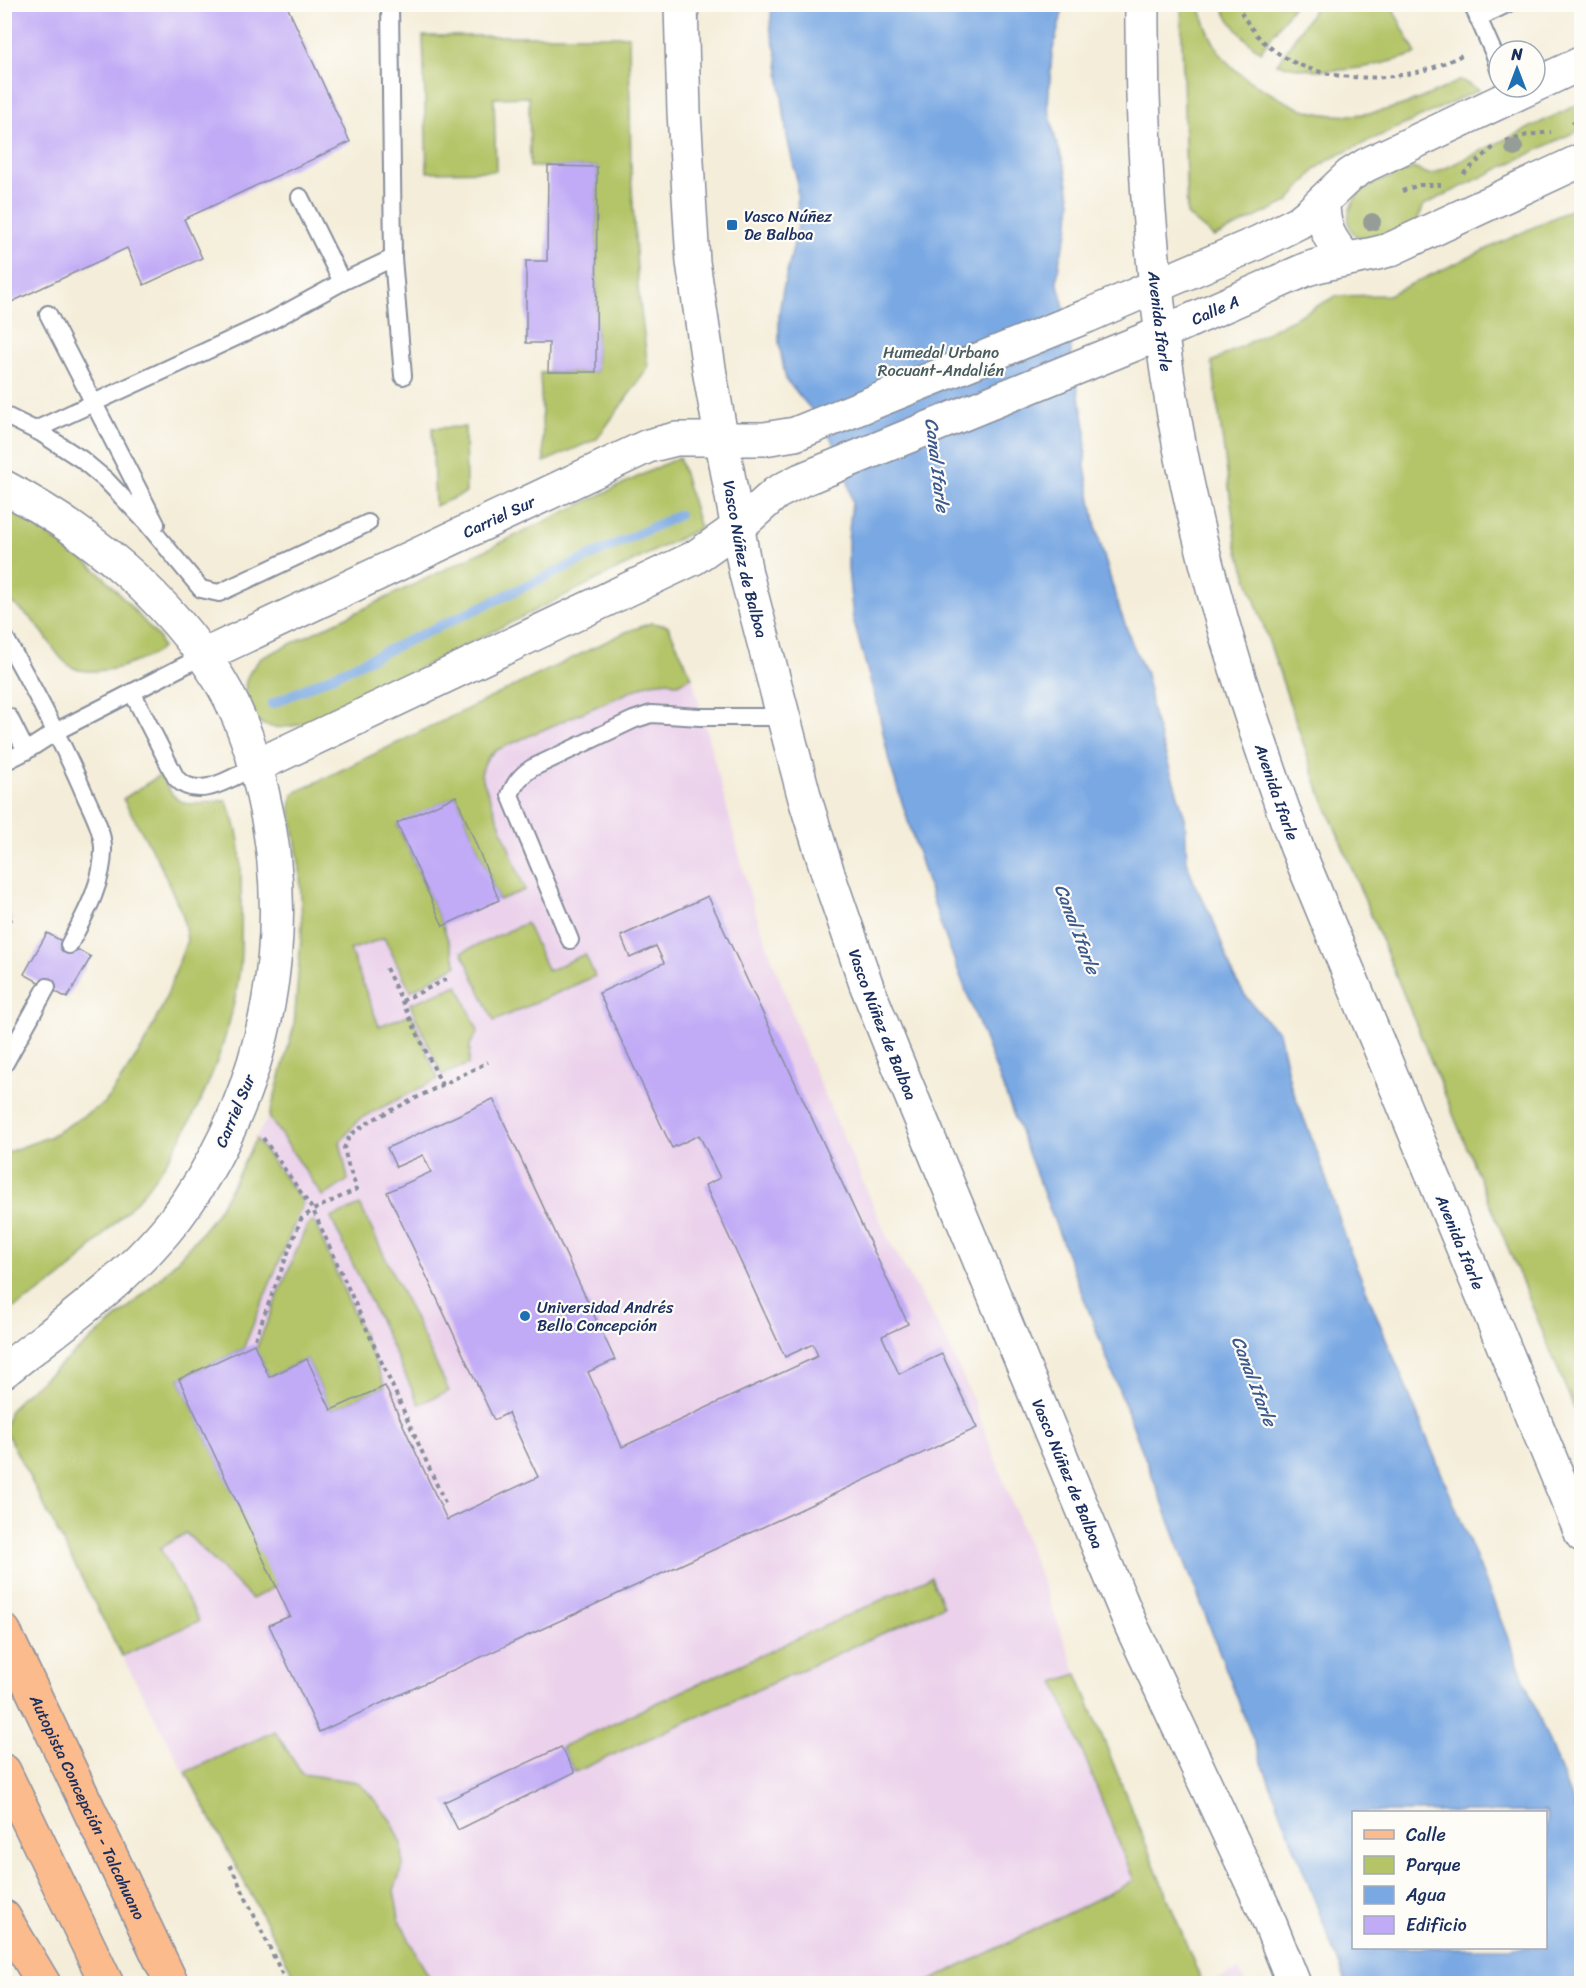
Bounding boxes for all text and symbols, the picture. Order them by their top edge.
north arrow [1487,39,1547,99]
text: N [1510,40,1523,69]
place label: Vasco Núñez De Balboa [744,202,832,249]
marker: Vasco Núñez De Balboa [725,218,739,232]
street label: Avenida Ifarle [1140,269,1181,373]
street label: Calle A [1186,286,1244,333]
park label: Humedal Urbano Rocuant-Andalién [878,338,1005,385]
water label: Canal Ifarle [915,416,959,516]
street label: Vasco Núñez de Balboa [715,478,777,641]
street label: Carriel Sur [458,486,541,546]
street label: Avenida Ifarle [1246,739,1307,844]
water label: Canal Ifarle [1045,879,1110,980]
street label: Vasco Núñez de Balboa [840,945,926,1104]
street label: Carriel Sur [207,1068,264,1152]
street label: Avenida Ifarle [1427,1189,1493,1294]
place label: Universidad Andrés Bello Concepción [537,1293,674,1340]
marker: Universidad Andrés Bello Concepción [518,1309,532,1323]
water label: Canal Ifarle [1222,1331,1287,1432]
street label: Vasco Núñez de Balboa [1024,1394,1112,1553]
street label: Autopista Concepción - Talcahuano [21,1689,154,1925]
legend [1352,1811,1547,1949]
text: Calle [1406,1819,1446,1851]
text: Parque [1406,1849,1461,1881]
text: Agua [1405,1879,1447,1911]
text: Edificio [1406,1909,1467,1941]

